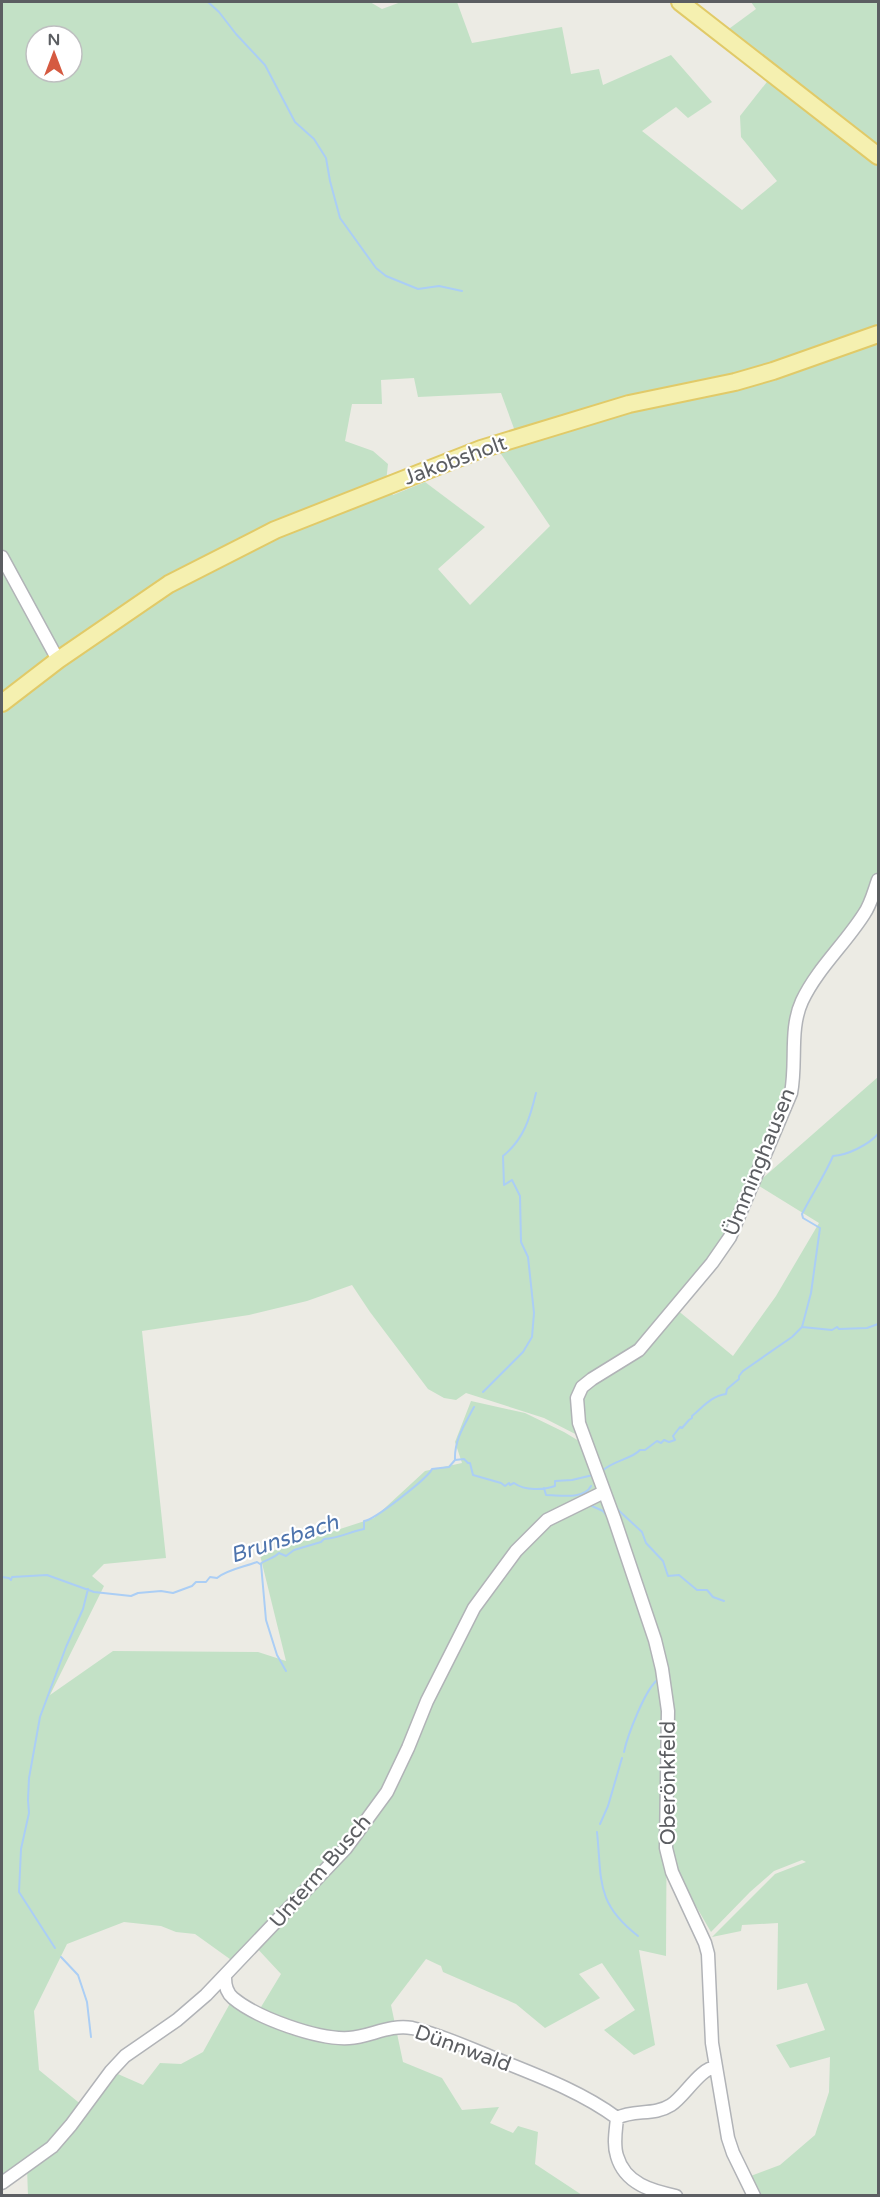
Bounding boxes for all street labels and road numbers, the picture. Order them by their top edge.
street label: Jakobsholt [400,430,510,491]
street label: Ümminghausen [718,1085,801,1240]
street label: Oberönkfeld [656,1721,681,1845]
street label: Unterm Busch [264,1810,376,1933]
street label: Dünnwald [411,2020,514,2077]

